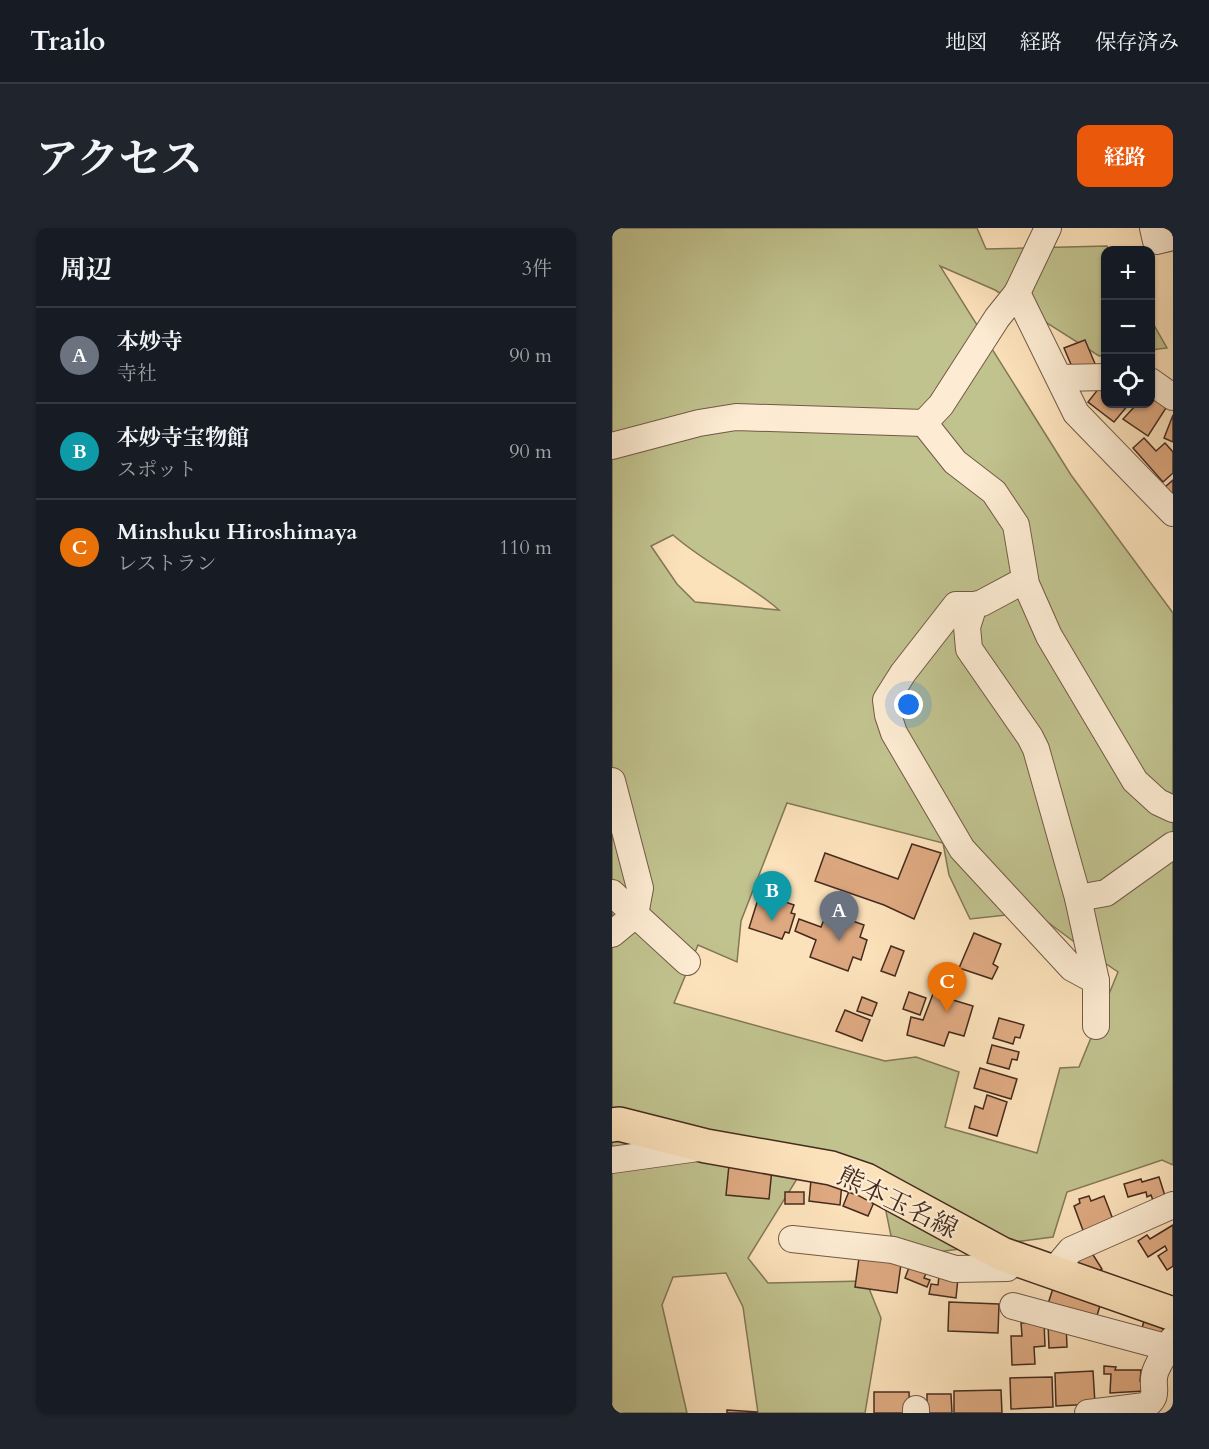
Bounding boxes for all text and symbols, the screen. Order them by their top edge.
text: Trailo [30,22,105,60]
text: 地図 [945,28,987,57]
text: 経路 [1020,28,1062,57]
text: 保存済み [1095,28,1179,57]
button: 経路 [1077,125,1173,187]
text: アクセス [36,131,203,188]
map controls [1101,246,1155,408]
button: + [1101,246,1155,300]
text: 周辺 [60,252,112,287]
text: 3件 [522,255,552,282]
button: − [1101,300,1155,354]
text: 本妙寺 [117,327,183,357]
text: A [72,342,87,369]
text: 90 m [509,342,552,369]
button: locate [1101,354,1155,408]
text: 寺社 [117,360,157,387]
text: 本妙寺宝物館 [117,423,249,453]
text: B [72,438,87,465]
text: 90 m [509,438,552,465]
text: スポット [117,456,197,483]
text: Minshuku Hiroshimaya [117,517,357,547]
text: C [72,534,87,561]
text: 110 m [499,534,552,561]
text: レストラン [117,550,216,577]
your location [894,690,923,719]
pin: B [752,872,792,921]
pin: A [820,892,858,941]
pin: C [928,962,966,1012]
street label: 熊本玉名線 [832,1158,964,1247]

